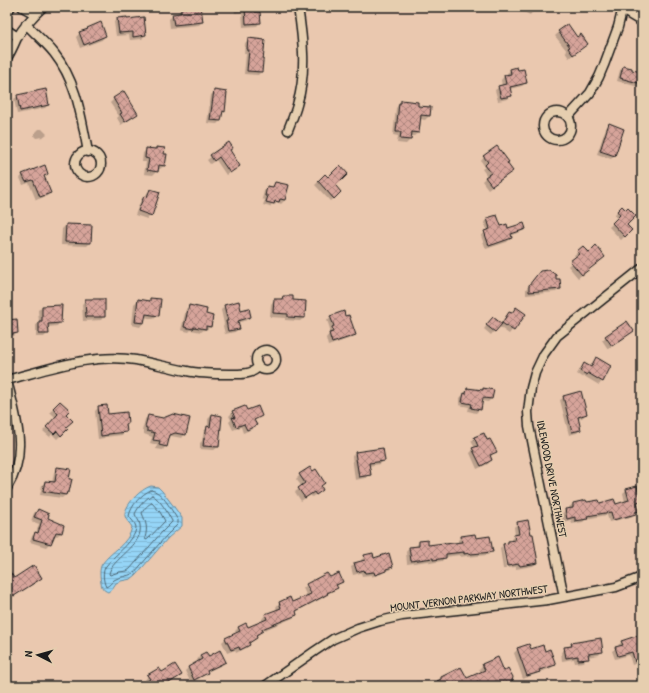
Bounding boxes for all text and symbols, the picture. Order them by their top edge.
street label: IDLEWOOD DRIVE NORTHWEST [534,419,570,540]
street label: MOUNT VERNON PARKWAY NORTHWEST [389,581,549,615]
north arrow [18,635,58,675]
text: N [21,650,35,658]

